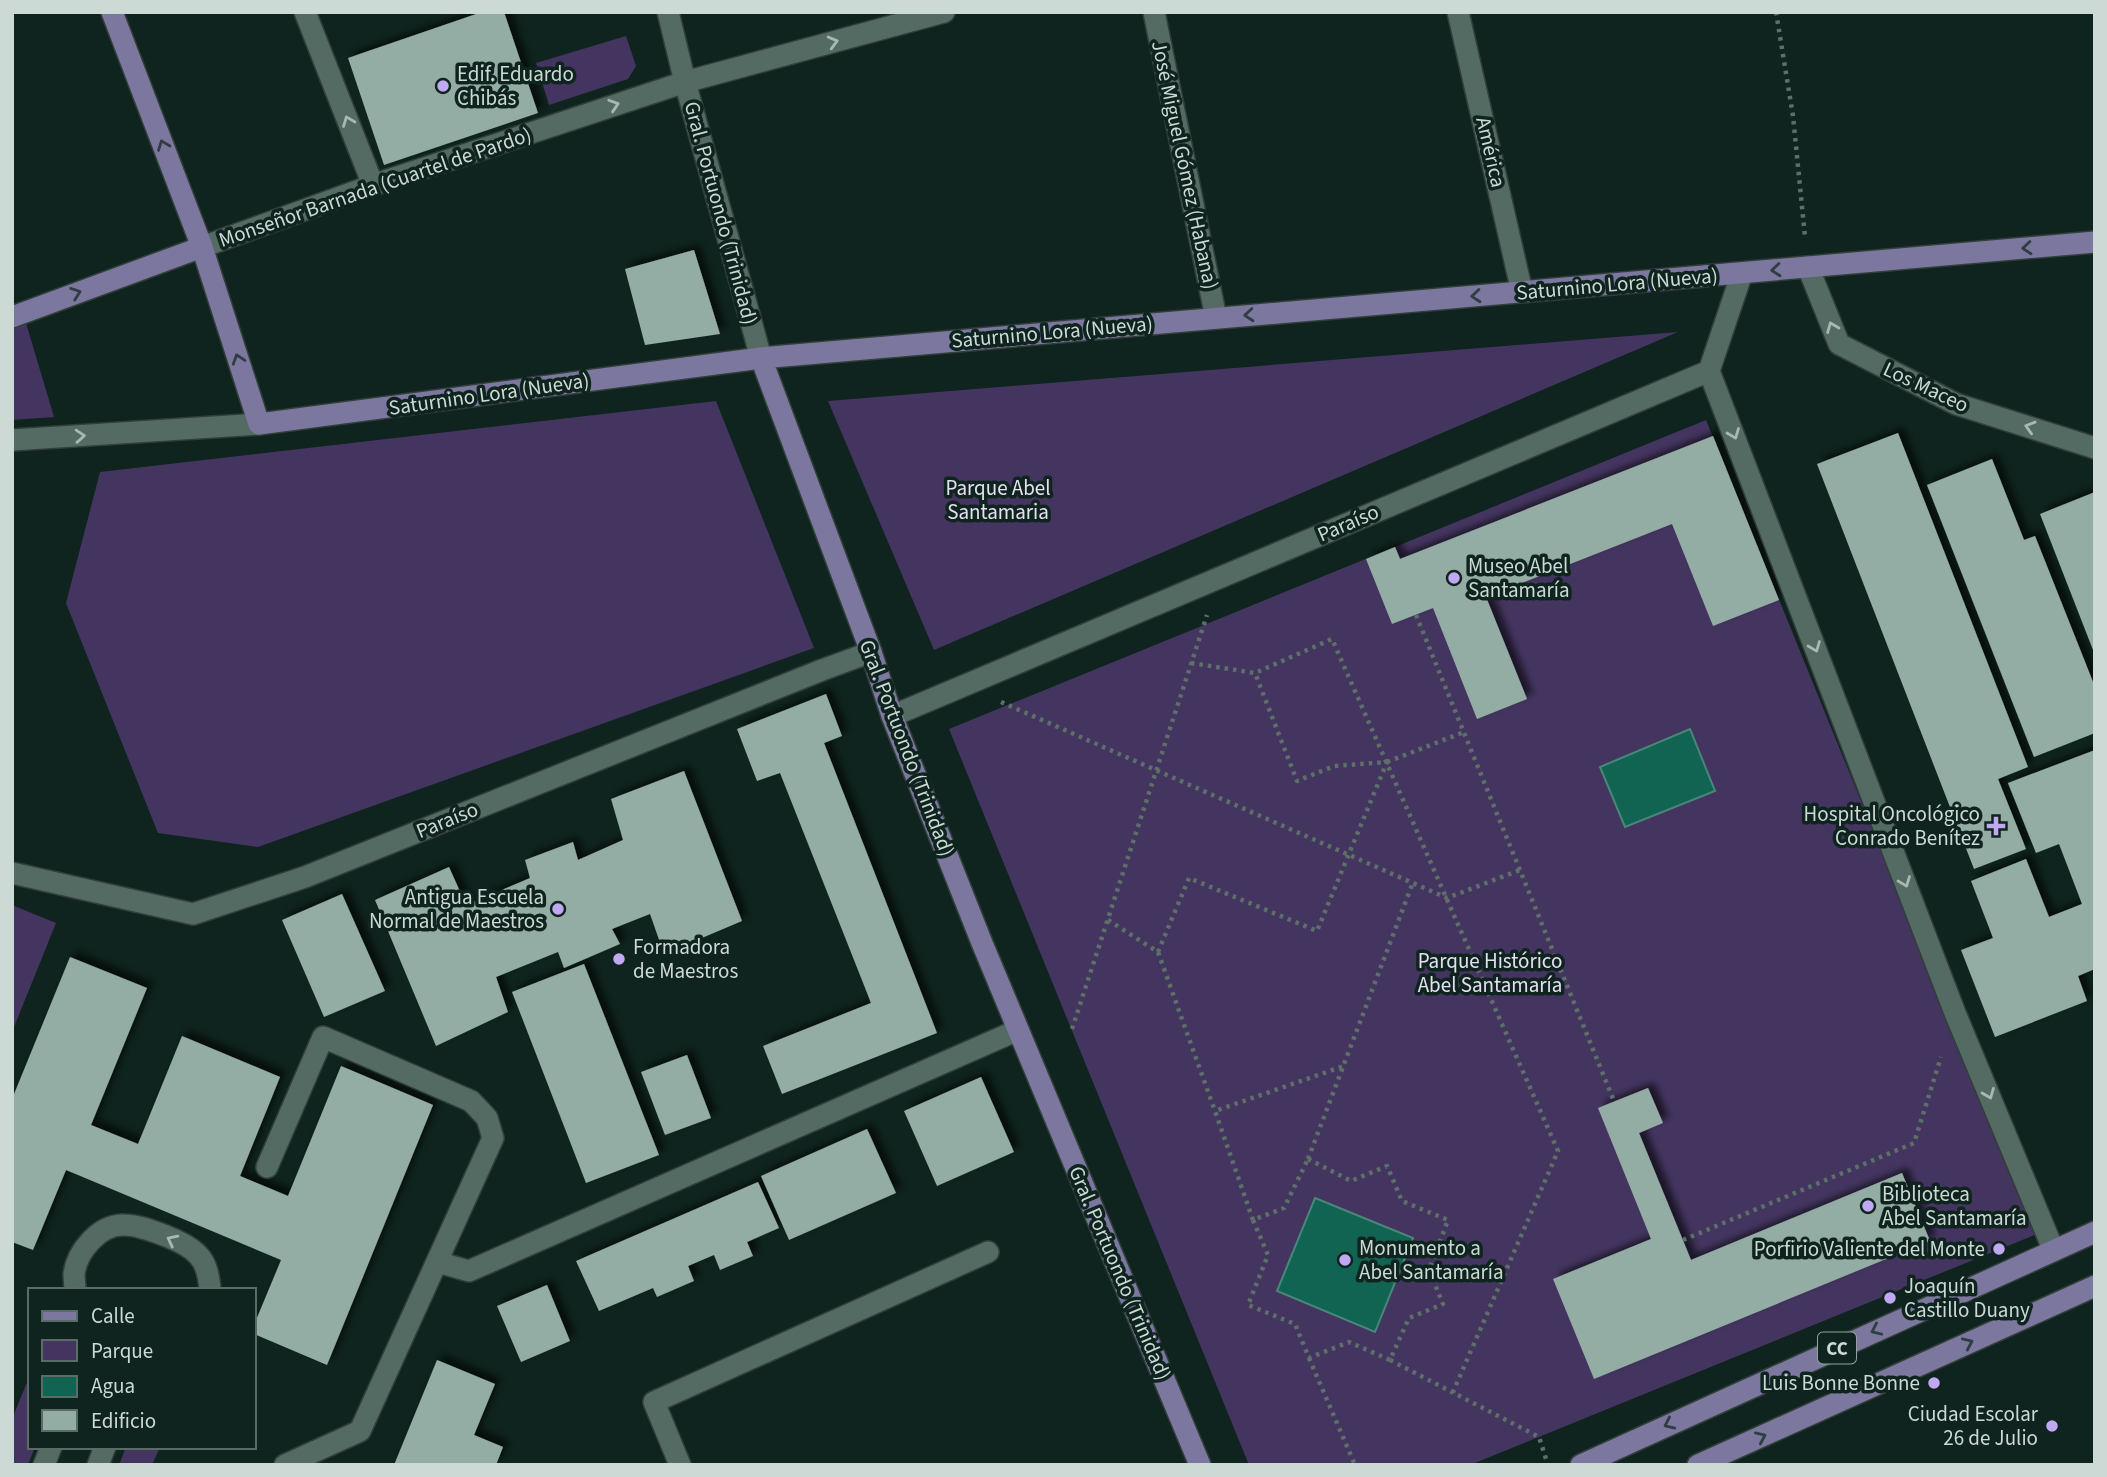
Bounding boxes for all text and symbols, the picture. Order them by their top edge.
one-way arrow [826,36,838,50]
street label: José Miguel Gómez (Habana) [1144,38,1226,292]
place label: Edif. Eduardo Chibás [457,59,574,113]
marker: Edif. Eduardo Chibás [435,78,451,94]
street label: Gral. Portuondo (Trinidad) [677,98,765,328]
one-way arrow [608,99,620,114]
street label: América [1468,114,1514,190]
one-way arrow [342,116,356,128]
street label: Monseñor Barnada (Cuartel de Pardo) [215,119,535,255]
one-way arrow [157,139,171,151]
one-way arrow [2021,240,2032,255]
street label: Saturnino Lora (Nueva) [1515,260,1719,308]
one-way arrow [1770,262,1781,277]
one-way arrow [70,287,82,301]
one-way arrow [1470,288,1481,303]
one-way arrow [1243,307,1254,322]
street label: Saturnino Lora (Nueva) [950,308,1154,356]
one-way arrow [1826,321,1840,334]
one-way arrow [232,354,246,366]
street label: Los Maceo [1878,354,1974,420]
street label: Saturnino Lora (Nueva) [387,365,591,423]
one-way arrow [2024,421,2036,436]
one-way arrow [75,428,86,443]
one-way arrow [1725,428,1739,440]
park label: Parque Abel Santamaria [945,473,1051,527]
street label: Paraíso [1313,497,1383,549]
place label: Museo Abel Santamaría [1468,551,1570,605]
marker: Museo Abel Santamaría [1446,570,1462,586]
street label: Gral. Portuondo (Trinidad) [852,635,962,861]
one-way arrow [1807,640,1821,653]
street label: Paraíso [412,794,482,846]
place label: Hospital Oncológico Conrado Benítez [1804,799,1980,853]
marker: Hospital Oncológico Conrado Benítez [1986,816,2006,836]
one-way arrow [1897,876,1911,888]
place label: Antigua Escuela Normal de Maestros [369,882,544,936]
marker: Antigua Escuela Normal de Maestros [550,901,566,917]
place label: Formadora de Maestros [633,932,738,986]
park label: Parque Histórico Abel Santamaría [1418,946,1562,1000]
marker: Formadora de Maestros [611,951,627,967]
one-way arrow [1980,1087,1994,1099]
street label: Gral. Portuondo (Trinidad) [1061,1161,1179,1385]
place label: Biblioteca Abel Santamaría [1882,1179,2027,1233]
marker: Biblioteca Abel Santamaría [1860,1198,1876,1214]
place label: Monumento a Abel Santamaría [1359,1233,1504,1287]
one-way arrow [167,1234,179,1248]
place label: Porfirio Valiente del Monte [1754,1234,1985,1264]
marker: Porfirio Valiente del Monte [1991,1241,2007,1257]
marker: Monumento a Abel Santamaría [1337,1252,1353,1268]
place label: Joaquín Castillo Duany [1904,1271,2030,1325]
legend [28,1288,256,1449]
marker: Joaquín Castillo Duany [1882,1290,1898,1306]
text: Calle [91,1301,135,1331]
one-way arrow [1871,1322,1883,1336]
road number: CC [1818,1332,1856,1364]
text: Parque [91,1336,153,1366]
one-way arrow [1961,1337,1973,1351]
place label: Luis Bonne Bonne [1762,1368,1920,1398]
text: Agua [91,1371,135,1401]
marker: Luis Bonne Bonne [1926,1375,1942,1391]
place label: Ciudad Escolar 26 de Julio [1908,1399,2039,1453]
text: Edificio [91,1406,156,1436]
one-way arrow [1664,1416,1676,1430]
marker: Ciudad Escolar 26 de Julio [2044,1418,2060,1434]
one-way arrow [1753,1431,1766,1445]

